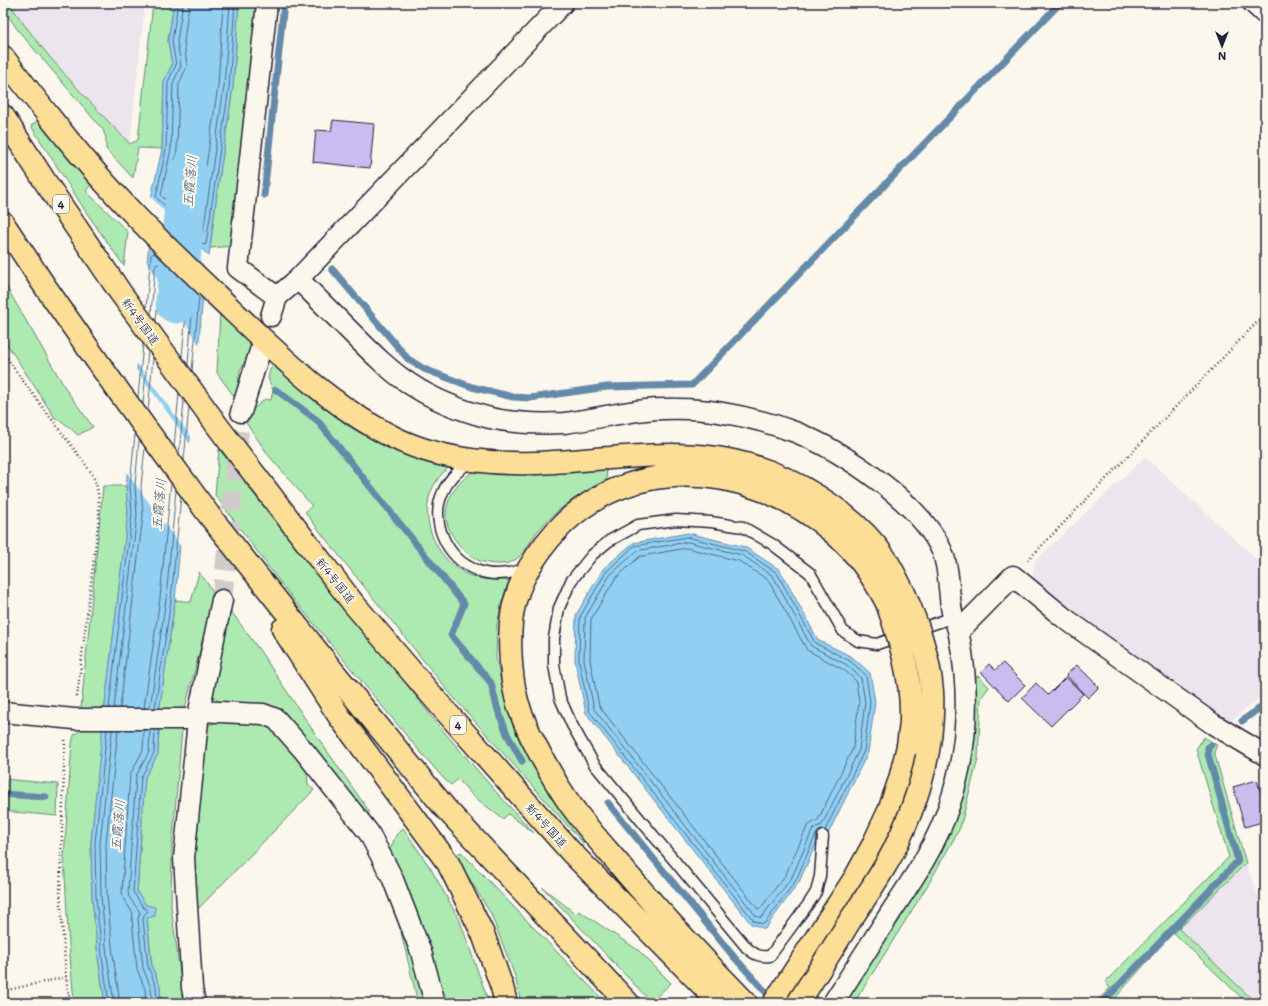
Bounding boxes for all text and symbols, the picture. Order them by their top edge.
north arrow [1202,26,1242,66]
text: N [1218,49,1226,64]
water label: 五霞落川 [178,154,200,208]
road number: 4 [53,195,69,213]
street label: 新4号国道 [118,294,164,348]
water label: 五霞落川 [147,477,169,531]
street label: 新4号国道 [313,553,359,607]
road number: 4 [450,716,466,734]
water label: 五霞落川 [106,798,128,852]
street label: 新4号国道 [523,799,571,851]

